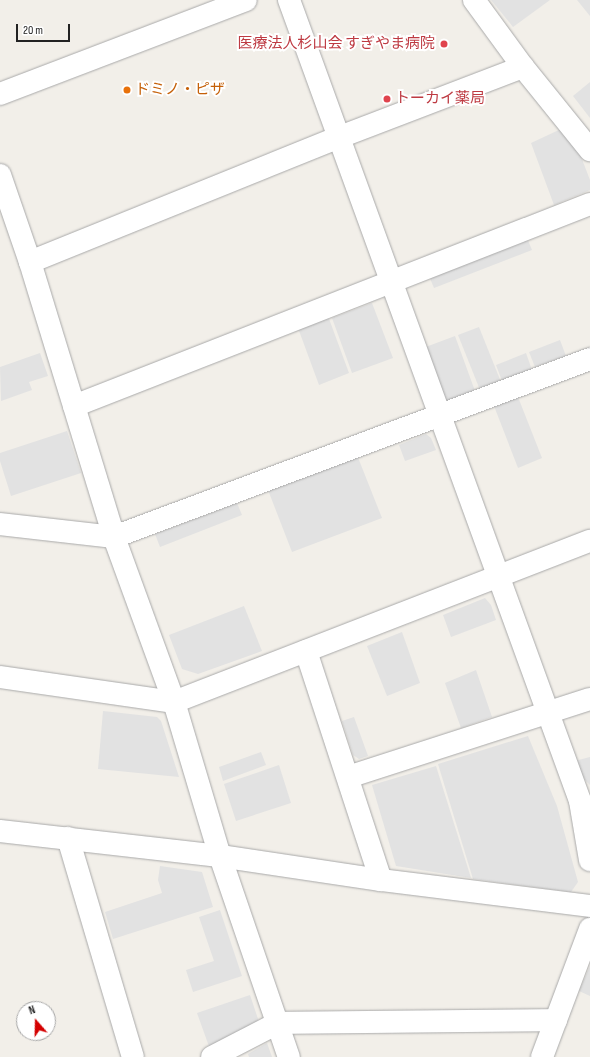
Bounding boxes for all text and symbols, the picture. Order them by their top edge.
scale bar [18,16,72,42]
text: 20 m [23,23,43,38]
place label: 医療法人杉山会 すぎやま病院 [238,35,435,53]
marker: 医療法人杉山会 すぎやま病院 [438,38,450,50]
place label: ドミノ・ピザ [135,81,225,99]
marker: ドミノ・ピザ [122,85,132,95]
place label: トーカイ薬局 [395,90,485,108]
marker: トーカイ薬局 [382,94,392,104]
north arrow [16,1001,56,1041]
text: N [27,1003,37,1017]

